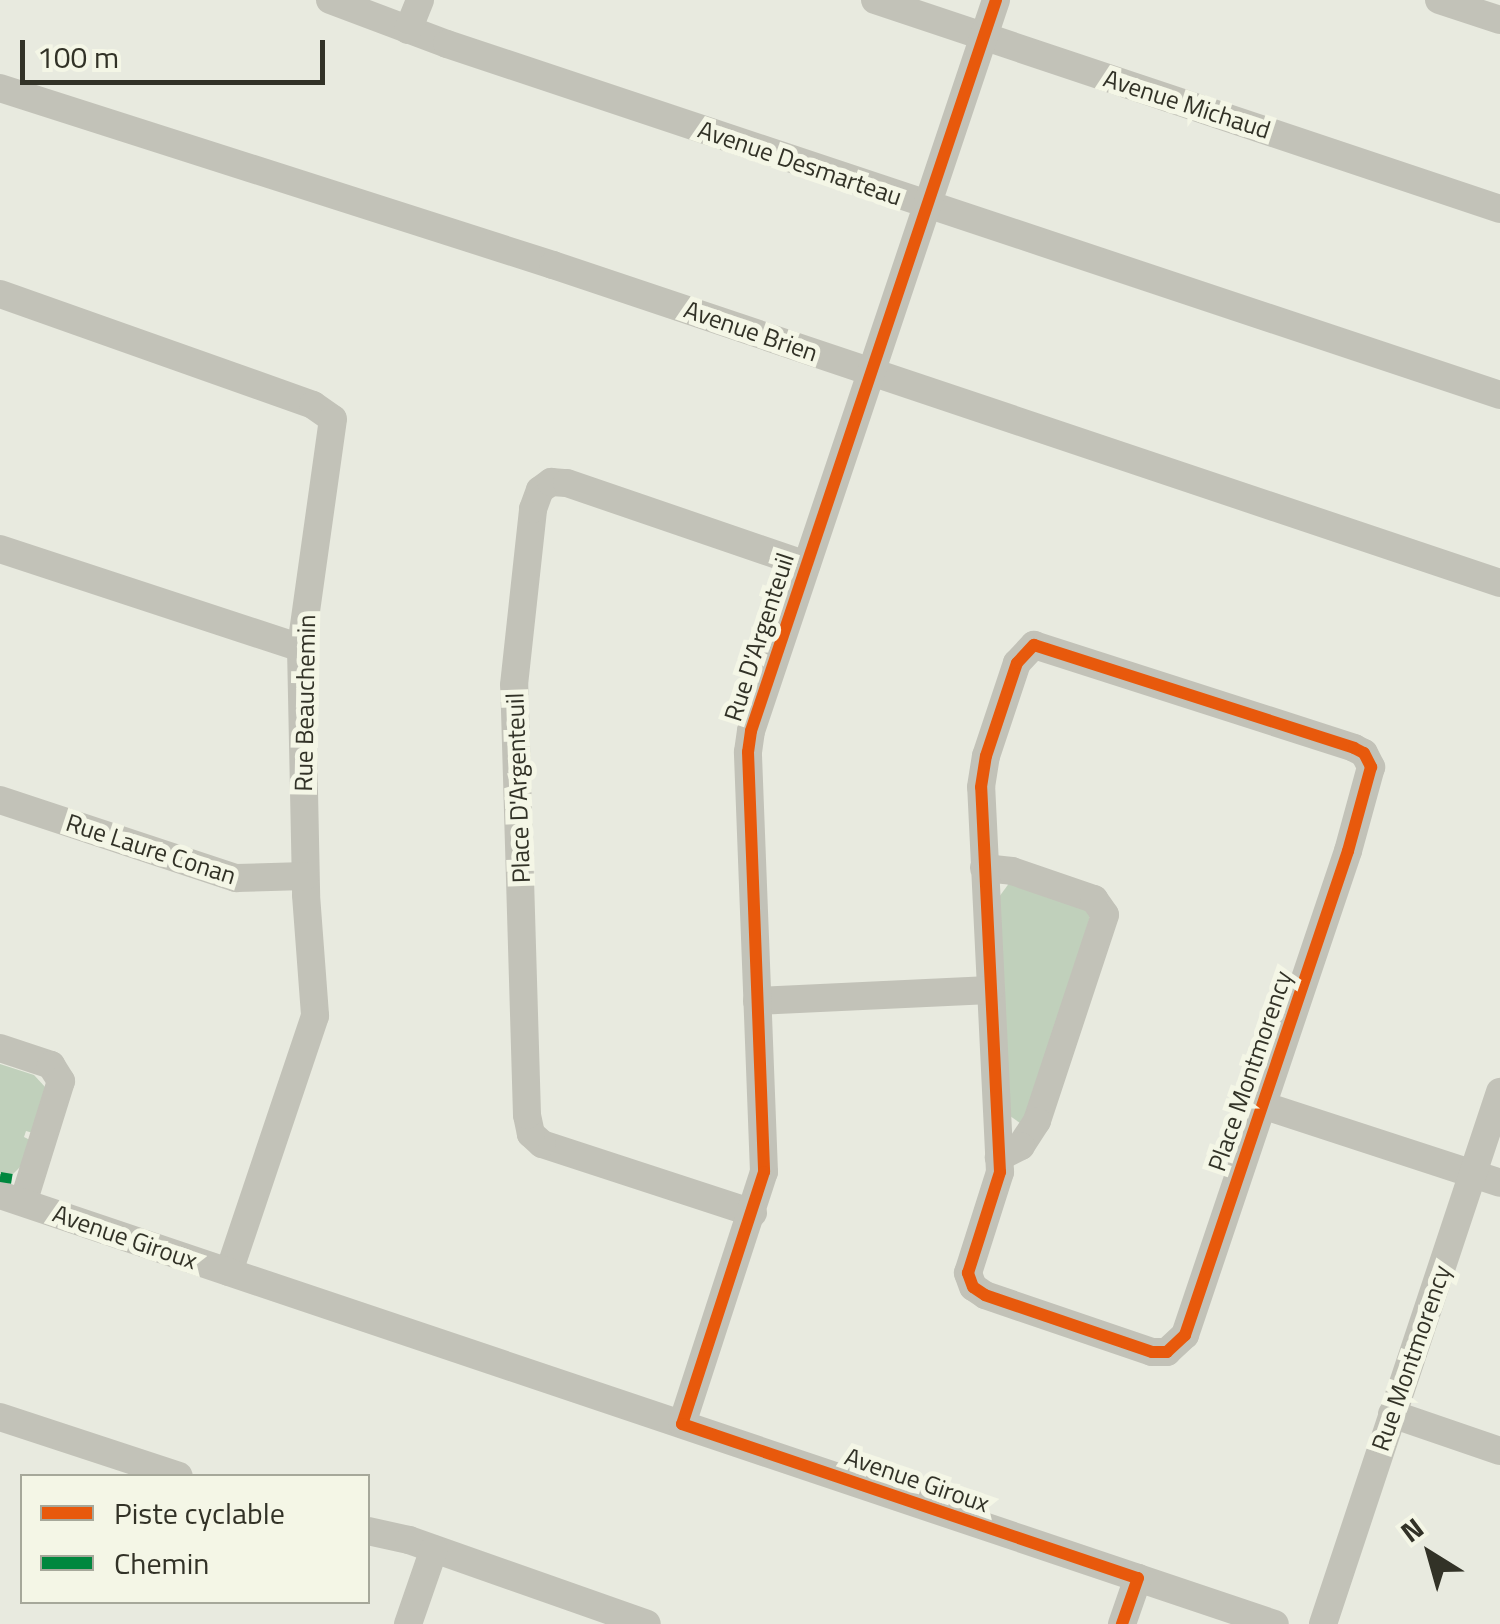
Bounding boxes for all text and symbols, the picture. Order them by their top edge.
scale bar [25,20,330,82]
text: 100 m [37,34,119,80]
street label: Avenue Michaud [1100,63,1274,145]
street label: Avenue Desmarteau [694,114,906,212]
street label: Avenue Brien [680,294,822,368]
street label: Rue D'Argenteuil [718,549,800,725]
street label: Rue Beauchemin [288,614,322,792]
street label: Place D'Argenteuil [500,692,536,884]
street label: Rue Laure Conan [62,807,240,891]
street label: Place Montmorency [1202,967,1298,1175]
street label: Avenue Giroux [49,1198,201,1276]
street label: Rue Montmorency [1365,1261,1457,1455]
street label: Avenue Giroux [841,1441,993,1519]
legend [20,1474,370,1604]
text: Piste cyclable [114,1490,285,1536]
north arrow [1380,1504,1480,1604]
text: N [1391,1507,1432,1553]
text: Chemin [114,1540,209,1586]

